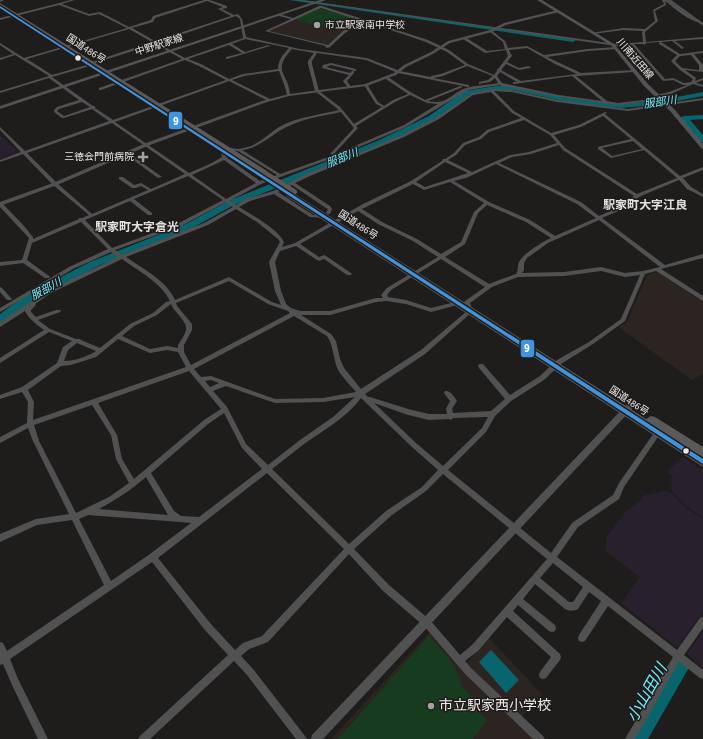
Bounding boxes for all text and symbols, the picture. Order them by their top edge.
place label: 市立駅家南中学校 [325,18,405,32]
marker: 市立駅家南中学校 [312,20,322,30]
street label: 国道486号 [63,31,109,67]
street label: 中野駅家線 [133,31,185,59]
street label: 川南近田線 [613,36,657,82]
unlabelled marker [73,53,83,63]
water label: 服部川 [643,92,678,112]
line badge: 9 [168,111,183,130]
text: 9 [173,114,179,129]
water label: 服部川 [324,144,361,171]
place label: 三徳会門前病院 [64,150,134,164]
marker: 三徳会門前病院 [137,151,149,163]
district label: 駅家町大字江良 [603,197,687,214]
street label: 国道486号 [335,207,381,243]
district label: 駅家町大字倉光 [95,219,179,236]
water label: 服部川 [28,274,65,304]
line badge: 9 [520,339,535,358]
text: 9 [524,341,530,356]
street label: 国道486号 [606,383,652,419]
unlabelled marker [681,446,691,456]
water label: 小山田川 [621,658,674,726]
place label: 市立駅家西小学校 [439,696,551,716]
marker: 市立駅家西小学校 [426,701,436,711]

